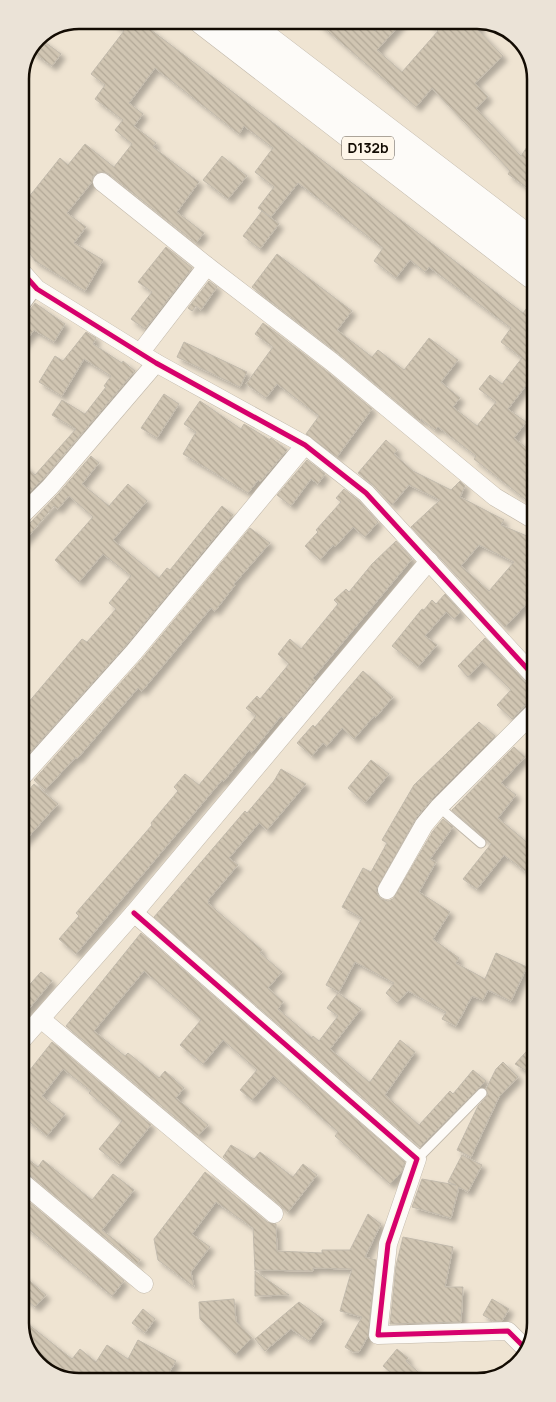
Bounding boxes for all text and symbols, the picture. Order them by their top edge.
road number: D132b [342,136,394,160]

